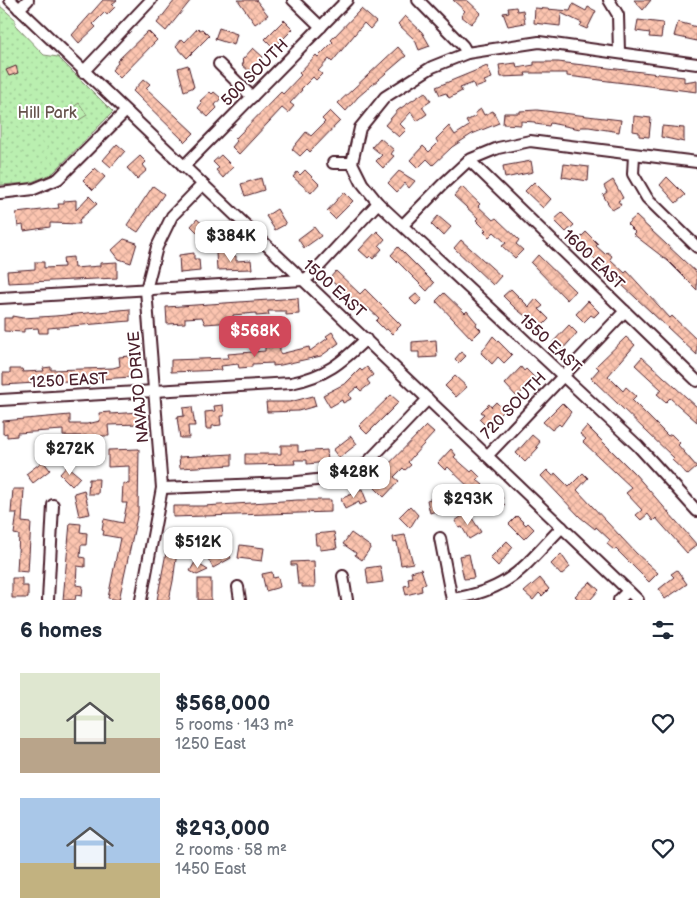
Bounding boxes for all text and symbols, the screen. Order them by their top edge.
street label: 500 SOUTH [218,36,292,110]
park label: Hill Park [18,104,77,123]
pin: $384K [196,220,266,263]
street label: 1600 EAST [558,226,628,294]
text: $384K [206,227,256,246]
street label: 1500 EAST [299,256,370,322]
street label: 1550 EAST [515,311,585,378]
pin: $568K [220,316,290,358]
text: $568K [230,322,280,341]
street label: NAVAJO DRIVE [125,330,153,444]
street label: 1250 EAST [30,369,109,393]
street label: 720 SOUTH [477,369,551,443]
pin: $272K [35,434,105,476]
text: $272K [45,440,95,459]
pin: $428K [319,456,389,499]
text: $428K [329,463,379,482]
pin: $293K [433,484,503,526]
text: $293K [443,490,493,509]
pin: $512K [163,526,233,569]
text: $512K [175,533,221,552]
icon: filters [649,616,677,644]
text: 6 homes [20,618,102,643]
text: $568,000 [175,691,270,716]
icon: home [60,693,120,753]
icon: heart [649,709,677,737]
text: 5 rooms · 143 m² [175,716,294,735]
text: 1250 East [175,735,246,754]
text: $293,000 [175,816,270,841]
icon: home [60,818,120,878]
icon: heart [649,834,677,862]
text: 2 rooms · 58 m² [175,841,287,860]
text: 1450 East [175,860,246,879]

